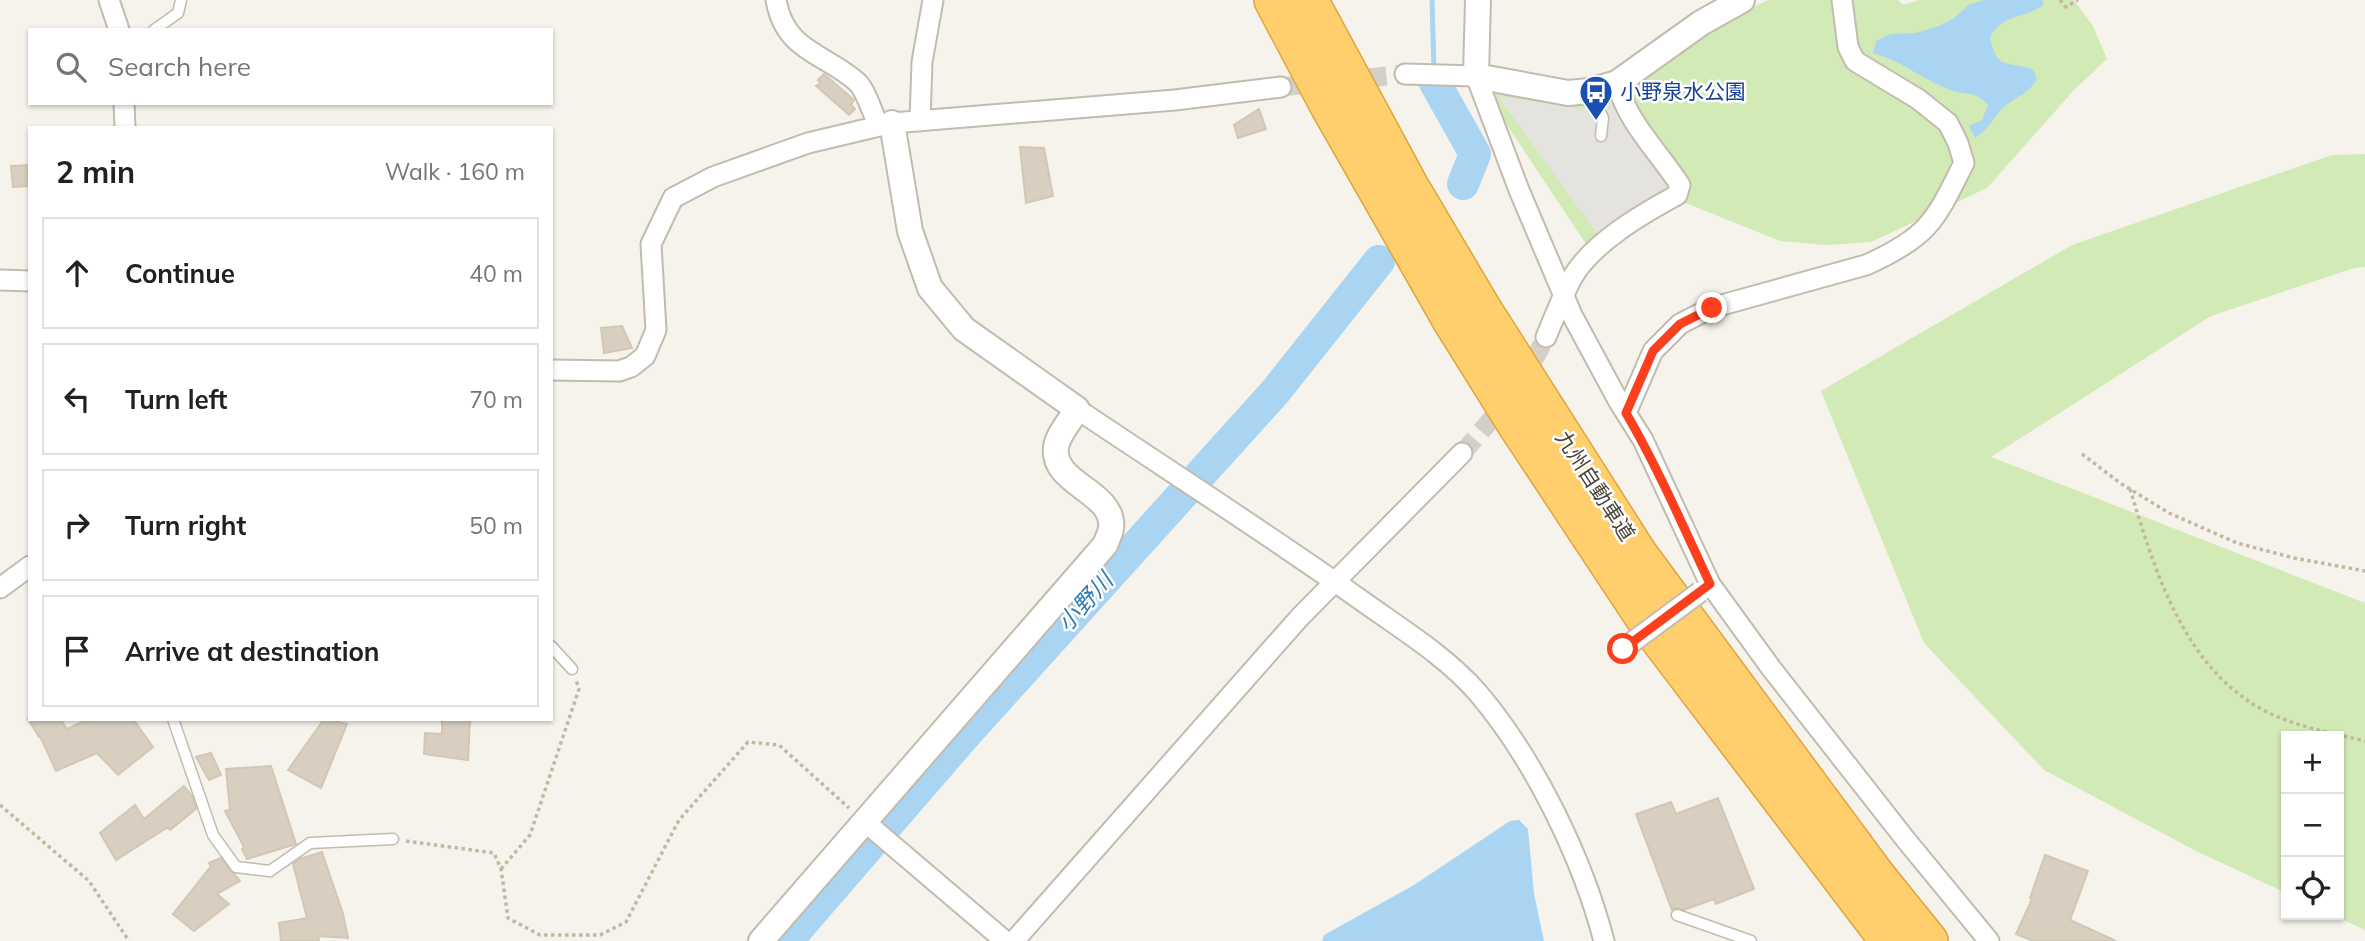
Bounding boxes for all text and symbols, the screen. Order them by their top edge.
search box [28,28,553,105]
icon: search [52,48,90,86]
text: Search here [108,50,251,83]
bus stop icon: 小野泉水公園 [1577,73,1615,122]
place label: 小野泉水公園 [1620,78,1746,104]
text: 2 min [56,153,135,191]
text: Walk · 160 m [385,157,525,186]
icon: ahead [58,254,96,292]
text: Continue [125,257,235,290]
text: 40 m [469,259,523,288]
route end [1696,292,1727,323]
icon: left [58,380,96,418]
text: Turn left [125,383,227,416]
text: 70 m [469,385,523,414]
street label: 九州自動車道 [1551,426,1641,545]
icon: right [58,506,96,544]
text: Turn right [125,509,246,542]
text: 50 m [469,511,523,540]
water label: 小野川 [1051,564,1120,637]
icon: arrive [58,632,96,670]
route start [1607,633,1638,664]
text: Arrive at destination [125,635,380,668]
map controls [2281,731,2344,920]
button: + [2281,731,2344,794]
button: − [2281,794,2344,857]
button: locate [2281,857,2344,920]

